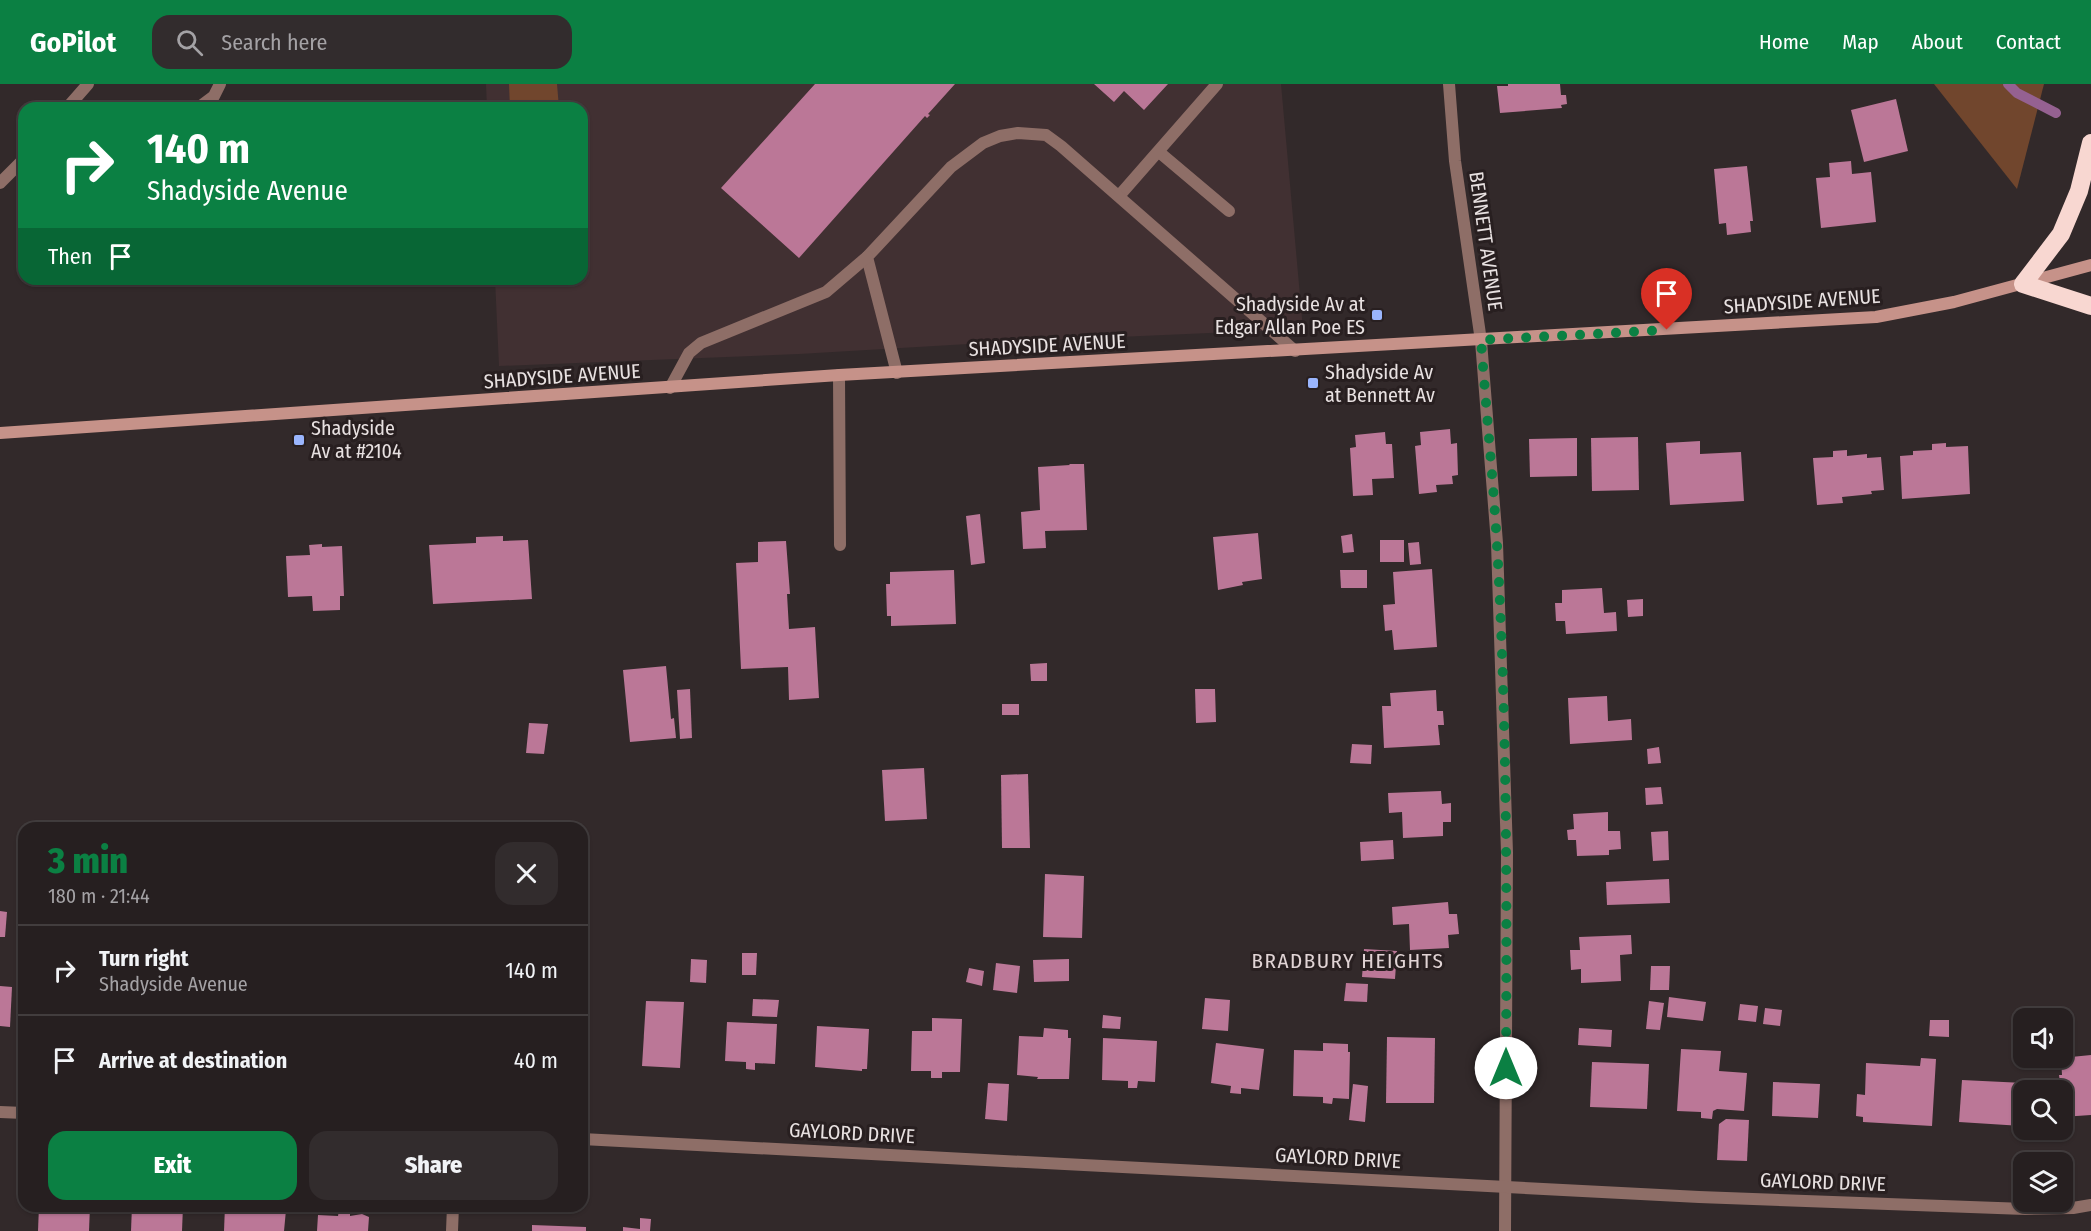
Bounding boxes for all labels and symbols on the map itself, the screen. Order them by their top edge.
street label: BENNETT AVENUE [1464,170,1508,312]
pin [1641,268,1692,330]
street label: SHADYSIDE AVENUE [1723,284,1881,318]
place label: Shadyside Av at Edgar Allan Poe ES [1215,292,1365,339]
marker: Shadyside Av at Edgar Allan Poe ES [1370,308,1384,322]
street label: SHADYSIDE AVENUE [968,329,1126,361]
street label: SHADYSIDE AVENUE [483,359,641,393]
place label: Shadyside Av at Bennett Av [1325,360,1435,407]
marker: Shadyside Av at Bennett Av [1306,376,1320,390]
place label: Shadyside Av at #2104 [311,416,402,463]
marker: Shadyside Av at #2104 [292,433,306,447]
district label: BRADBURY HEIGHTS [1252,948,1444,974]
position arrow [1474,1036,1538,1100]
street label: GAYLORD DRIVE [788,1118,916,1148]
street label: GAYLORD DRIVE [1274,1143,1402,1173]
street label: GAYLORD DRIVE [1760,1168,1886,1196]

